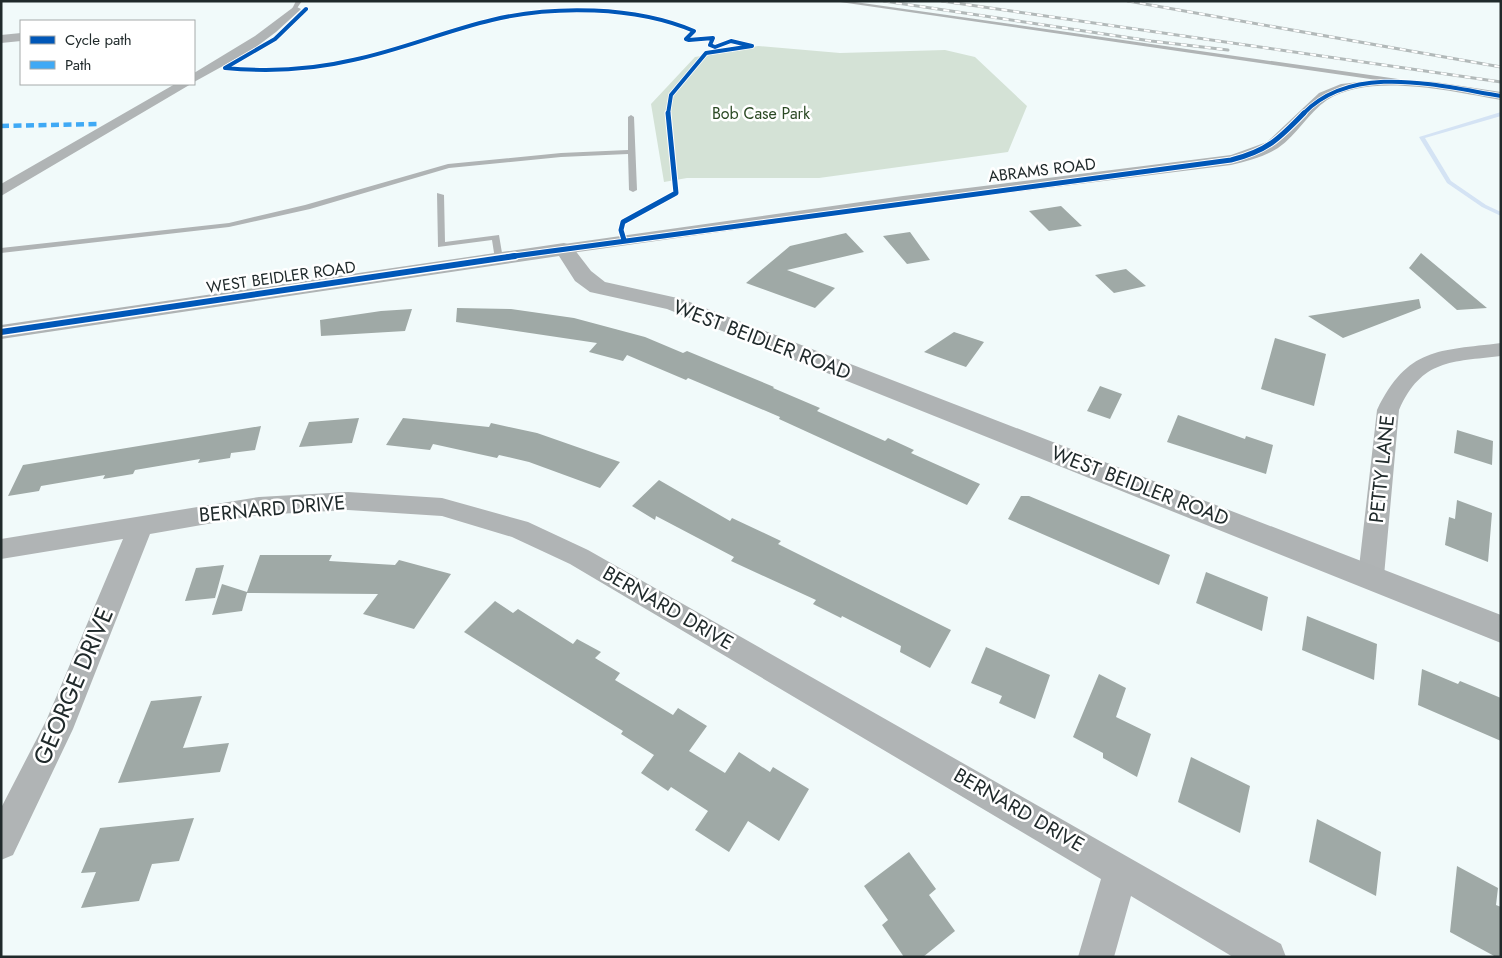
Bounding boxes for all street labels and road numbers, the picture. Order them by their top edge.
street label: ABRAMS ROAD [987,152,1097,188]
street label: WEST BEIDLER ROAD [205,255,357,299]
street label: WEST BEIDLER ROAD [669,293,855,387]
street label: PETTY LANE [1362,414,1402,524]
street label: WEST BEIDLER ROAD [1047,439,1233,533]
street label: BERNARD DRIVE [198,488,346,530]
street label: BERNARD DRIVE [597,559,739,657]
street label: GEORGE DRIVE [24,602,122,770]
street label: BERNARD DRIVE [948,761,1090,859]

